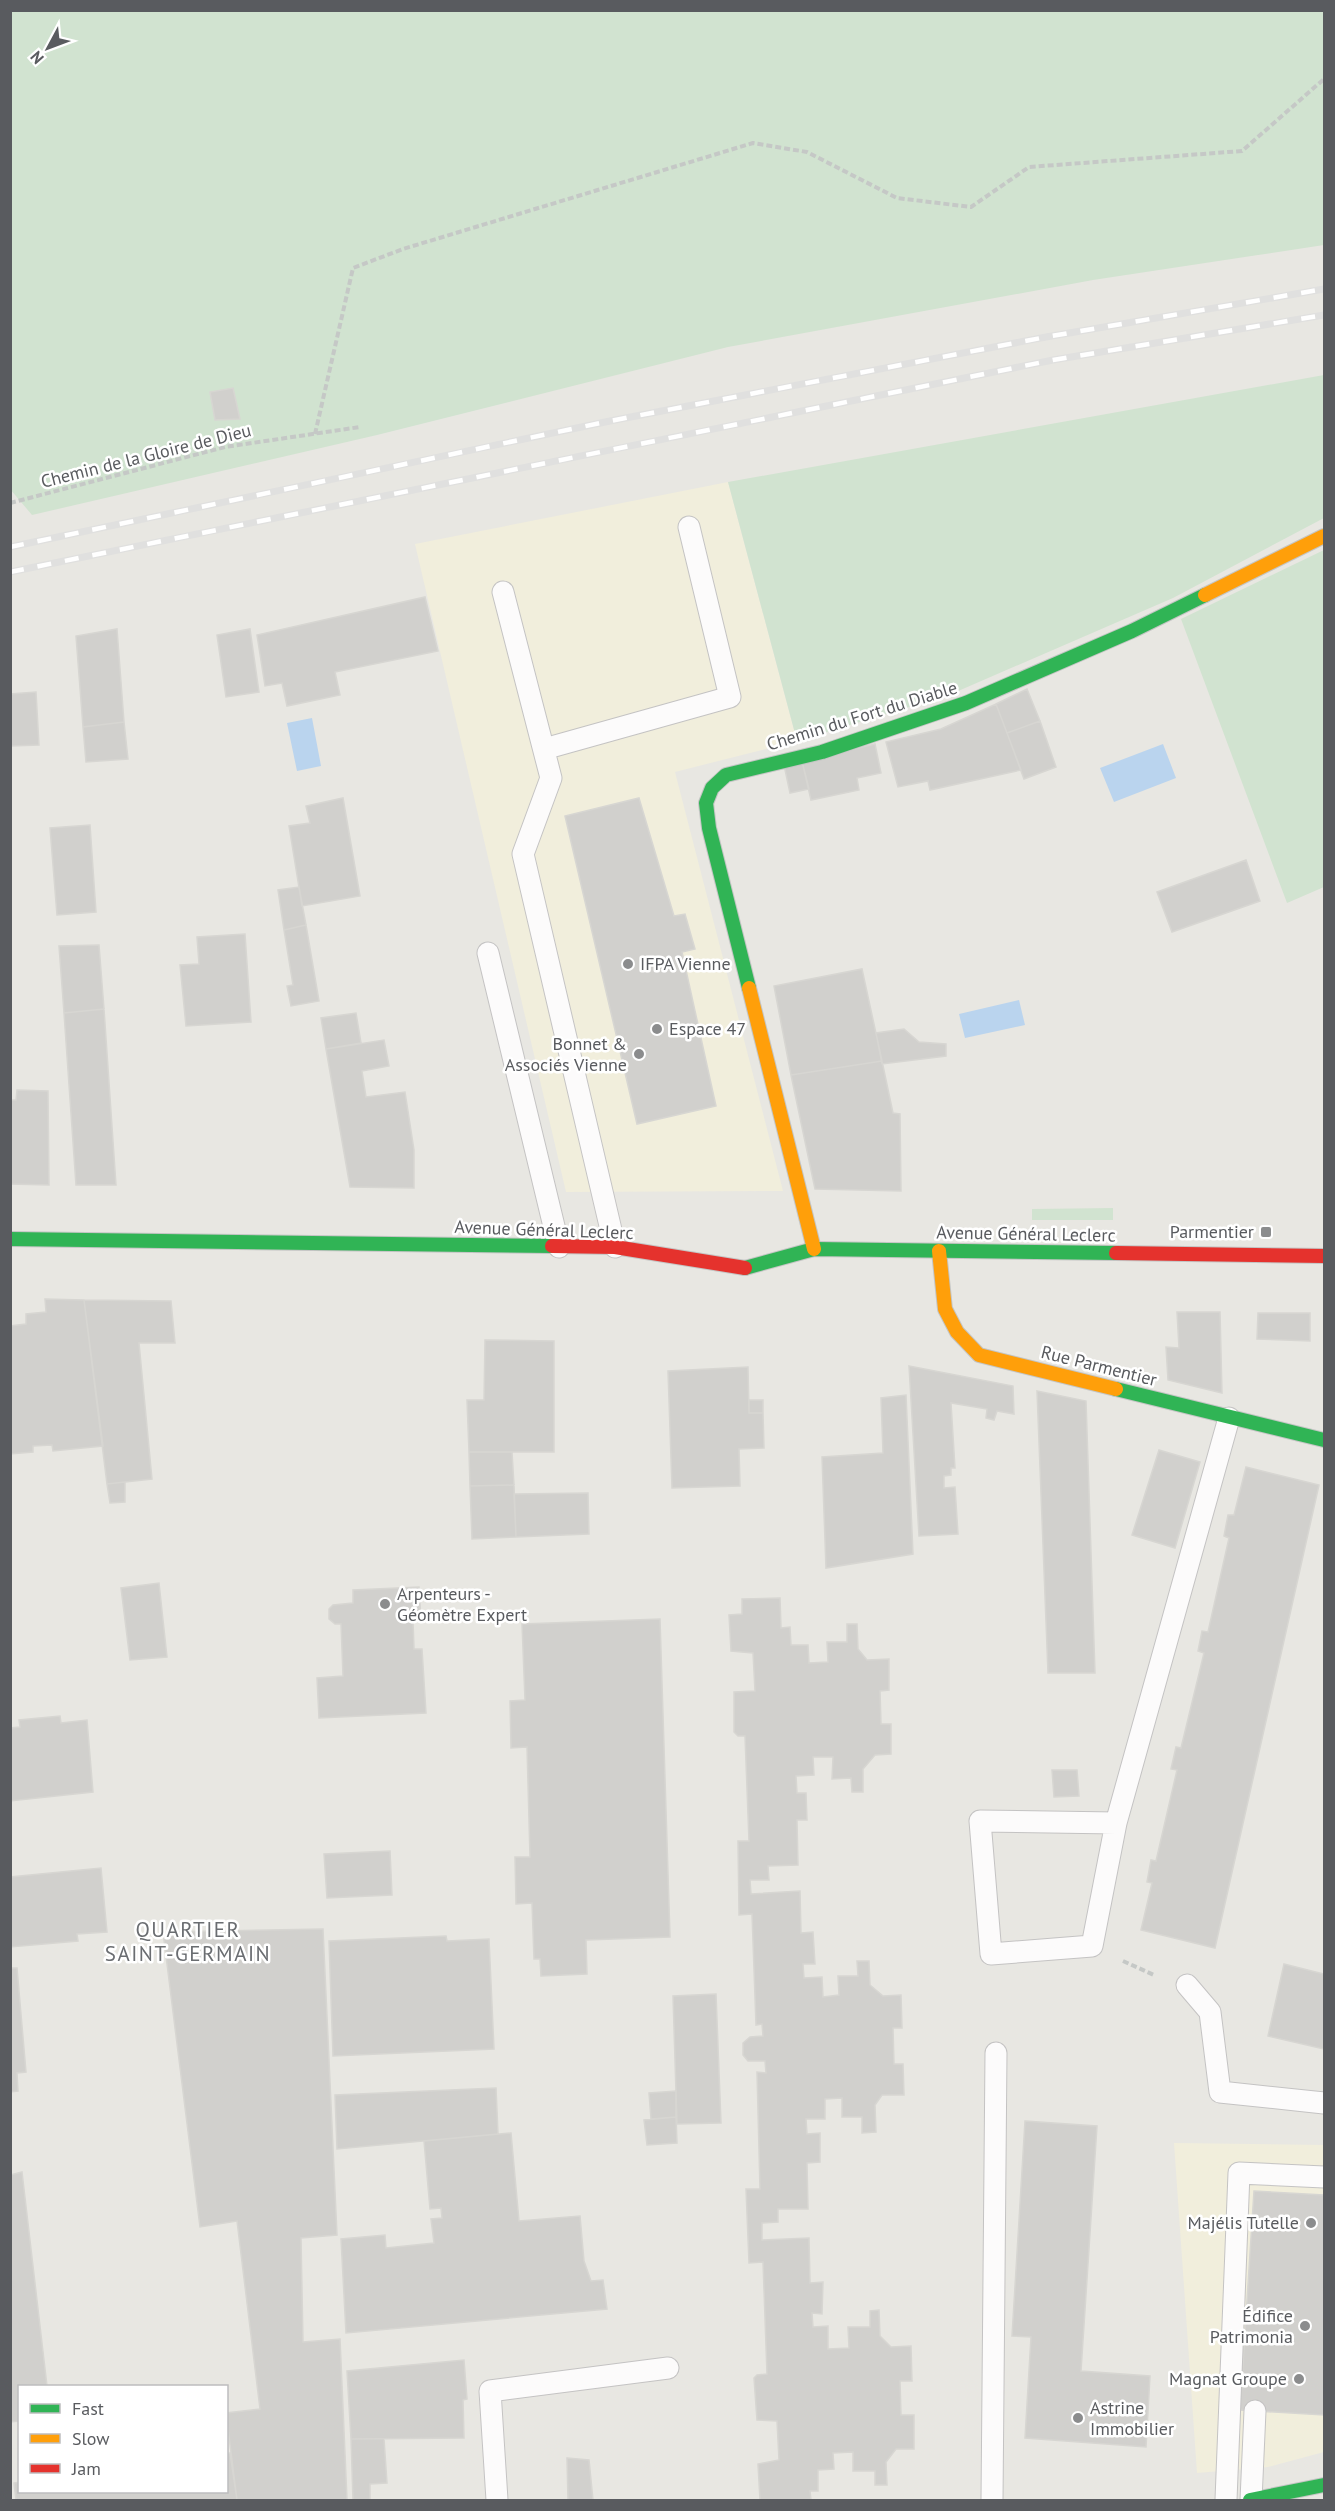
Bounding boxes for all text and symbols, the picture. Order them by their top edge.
north arrow [18,18,78,78]
text: N [26,47,48,68]
street label: Chemin de la Gloire de Dieu [38,418,253,493]
street label: Chemin du Fort du Diable [764,676,960,755]
place label: IFPA Vienne [640,952,731,975]
marker: IFPA Vienne [621,957,635,971]
place label: Espace 47 [669,1017,746,1040]
marker: Espace 47 [650,1022,664,1036]
place label: Bonnet & Associés Vienne [505,1032,627,1076]
marker: Bonnet & Associés Vienne [632,1047,646,1061]
street label: Avenue Général Leclerc [454,1215,634,1244]
street label: Avenue Général Leclerc [936,1220,1116,1247]
place label: Parmentier [1170,1220,1254,1243]
marker: Parmentier [1259,1225,1273,1239]
street label: Rue Parmentier [1039,1340,1159,1391]
place label: Arpenteurs - Géomètre Expert [397,1582,527,1626]
marker: Arpenteurs - Géomètre Expert [378,1597,392,1611]
district label: QUARTIER SAINT-GERMAIN [105,1916,271,1967]
place label: Majélis Tutelle [1187,2211,1299,2234]
marker: Majélis Tutelle [1304,2216,1318,2230]
place label: Édifice Patrimonia [1210,2304,1293,2348]
marker: Édifice Patrimonia [1298,2319,1312,2333]
place label: Magnat Groupe [1169,2367,1287,2390]
marker: Magnat Groupe [1292,2372,1306,2386]
legend [18,2385,228,2493]
place label: Astrine Immobilier [1090,2396,1174,2440]
text: Fast [72,2397,104,2420]
marker: Astrine Immobilier [1071,2411,1085,2425]
text: Slow [72,2427,110,2450]
text: Jam [71,2457,101,2480]

